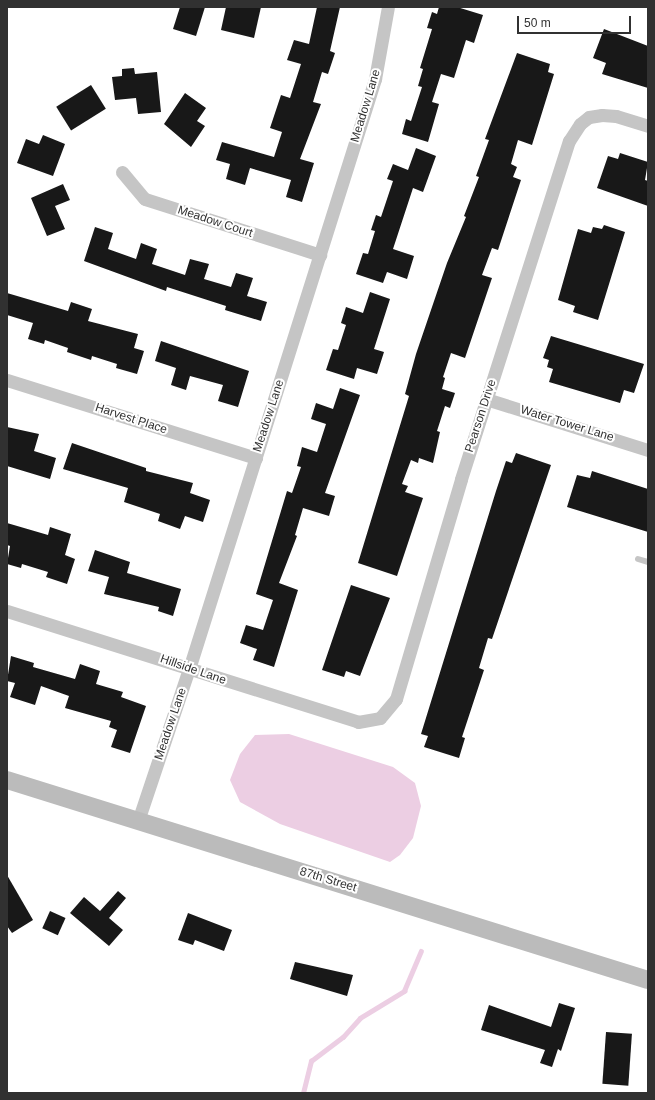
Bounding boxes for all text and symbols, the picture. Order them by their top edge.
scale bar [519,8,633,34]
text: 50 m [524,16,551,30]
street label: Meadow Lane [348,68,384,144]
street label: Meadow Court [176,203,254,241]
street label: Meadow Lane [251,378,287,454]
street label: Pearson Drive [462,378,500,454]
street label: Harvest Place [93,401,169,437]
street label: Water Tower Lane [519,403,615,445]
street label: Hillside Lane [158,652,228,688]
street label: Meadow Lane [152,686,190,762]
street label: 87th Street [298,865,358,895]

